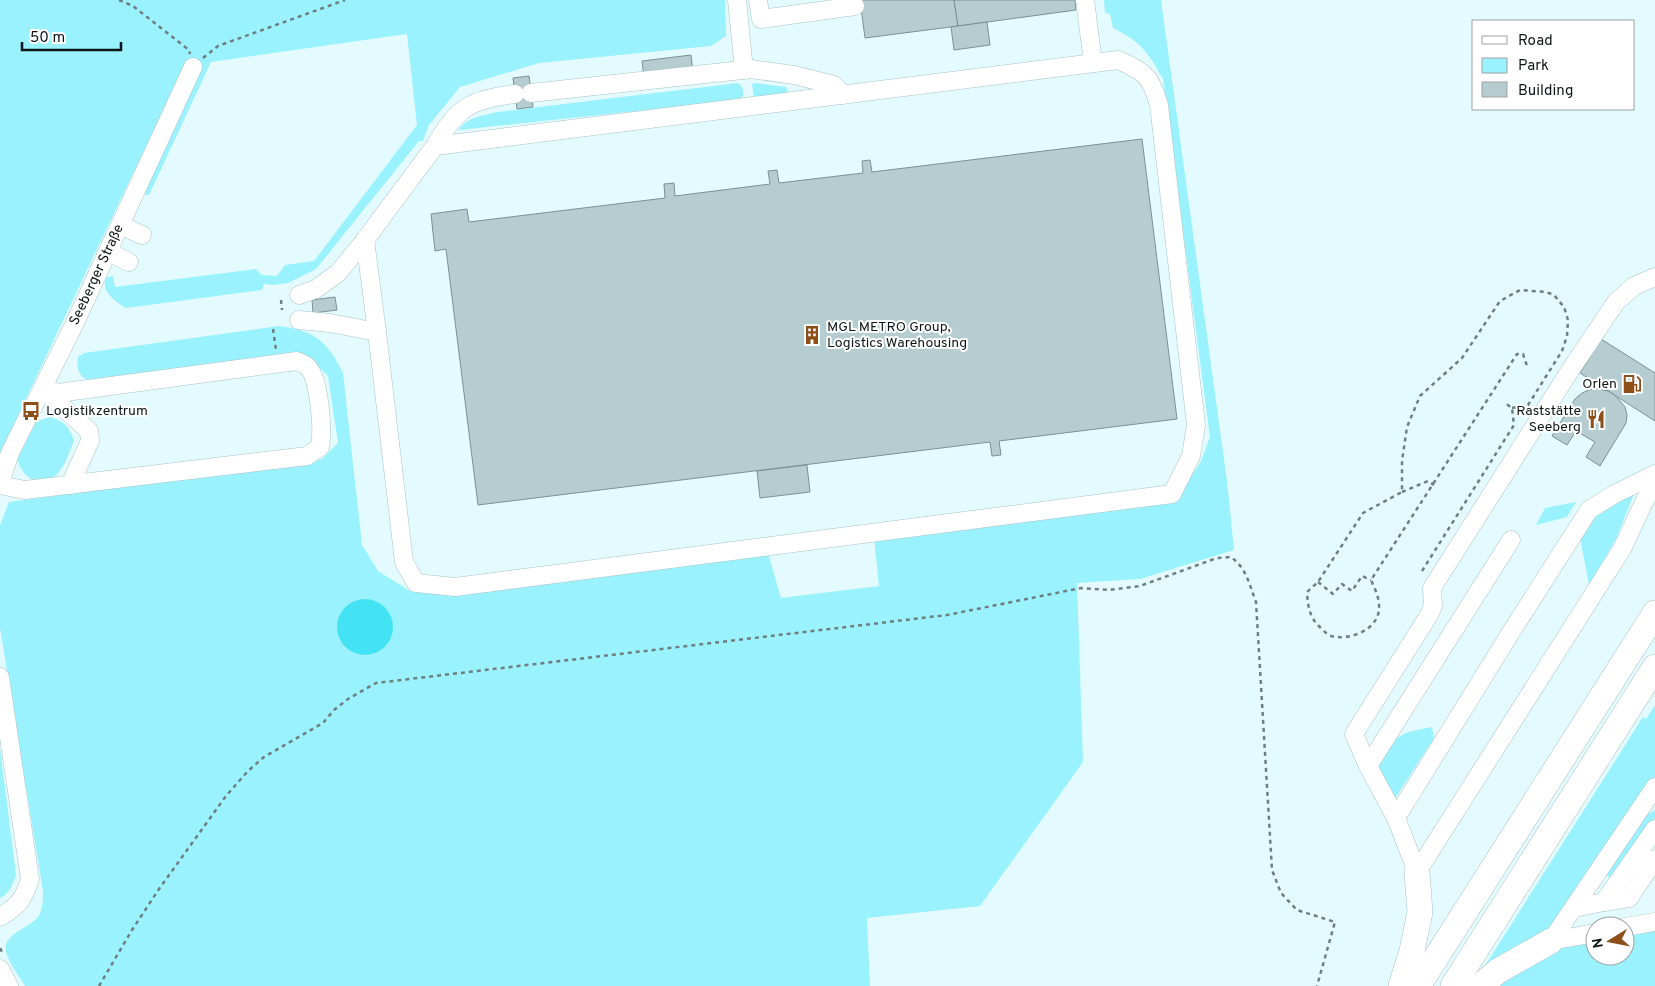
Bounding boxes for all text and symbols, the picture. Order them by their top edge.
scale bar [22,20,121,52]
legend [1472,20,1635,110]
text: 50 m [30,29,65,48]
text: Road [1518,32,1553,51]
text: Park [1518,57,1549,76]
text: Building [1518,82,1573,101]
street label: Seeberger Straße [66,222,128,328]
place label: MGL METRO Group, Logistics Warehousing [827,319,967,352]
building icon: MGL METRO Group, Logistics Warehousing [801,324,823,346]
fuel station icon: Orlen [1621,373,1643,395]
place label: Orlen [1582,376,1617,393]
bus stop icon: Logistikzentrum [20,400,42,422]
place label: Logistikzentrum [46,403,148,420]
place label: Raststätte Seeberg [1516,403,1581,436]
restaurant icon: Raststätte Seeberg [1585,408,1607,430]
north arrow [1585,916,1635,966]
text: N [1589,937,1608,949]

